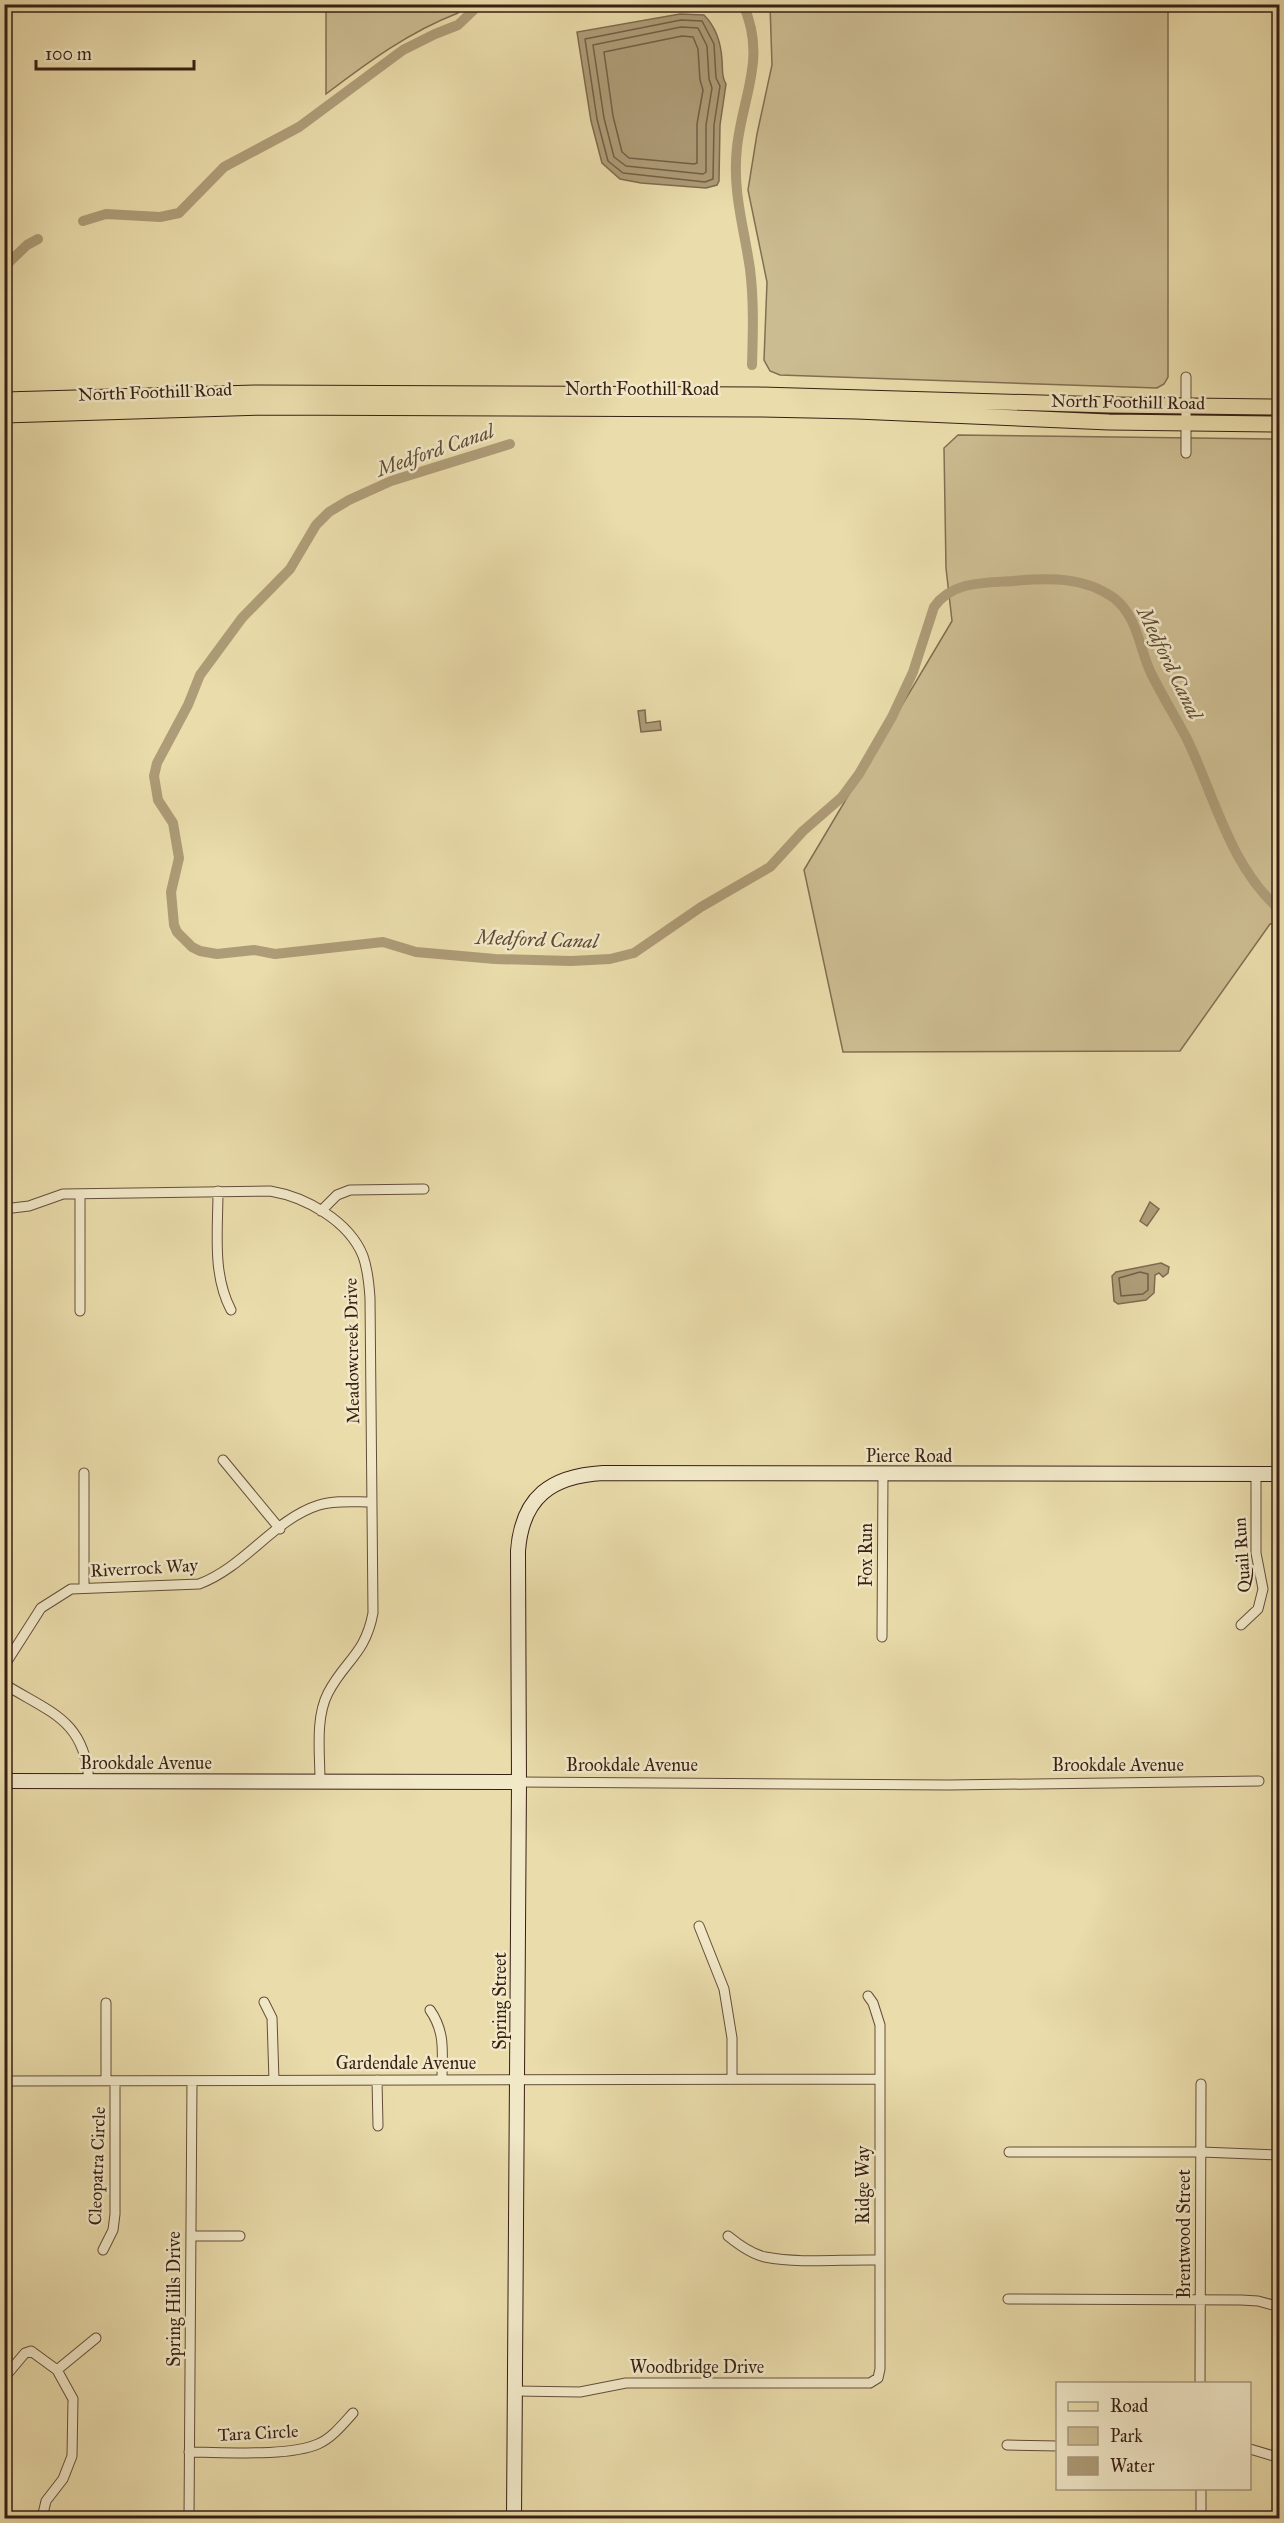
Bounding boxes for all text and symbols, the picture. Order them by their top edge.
scale bar [36,33,194,71]
text: 100 m [45,43,92,65]
street label: North Foothill Road [78,378,232,406]
street label: North Foothill Road [565,378,719,400]
street label: North Foothill Road [1051,390,1205,414]
water label: Medford Canal [372,418,498,482]
water label: Medford Canal [1132,601,1208,725]
water label: Medford Canal [474,925,600,953]
street label: Meadowcreek Drive [340,1278,364,1424]
street label: Pierce Road [866,1445,952,1467]
street label: Quail Run [1228,1516,1256,1593]
street label: Fox Run [855,1523,877,1587]
street label: Riverrock Way [90,1554,199,1582]
street label: Brookdale Avenue [80,1752,212,1774]
street label: Brookdale Avenue [566,1754,698,1776]
street label: Brookdale Avenue [1052,1754,1184,1776]
street label: Spring Street [489,1952,512,2050]
street label: Gardendale Avenue [336,2052,476,2074]
street label: Cleopatra Circle [84,2106,110,2226]
street label: Ridge Way [852,2145,875,2224]
street label: Brentwood Street [1173,2169,1195,2299]
street label: Spring Hills Drive [163,2231,186,2367]
street label: Woodbridge Drive [630,2356,764,2379]
legend [1056,2382,1251,2490]
text: Road [1110,2395,1148,2417]
street label: Tara Circle [217,2420,299,2446]
text: Park [1110,2425,1143,2447]
text: Water [1110,2455,1155,2477]

